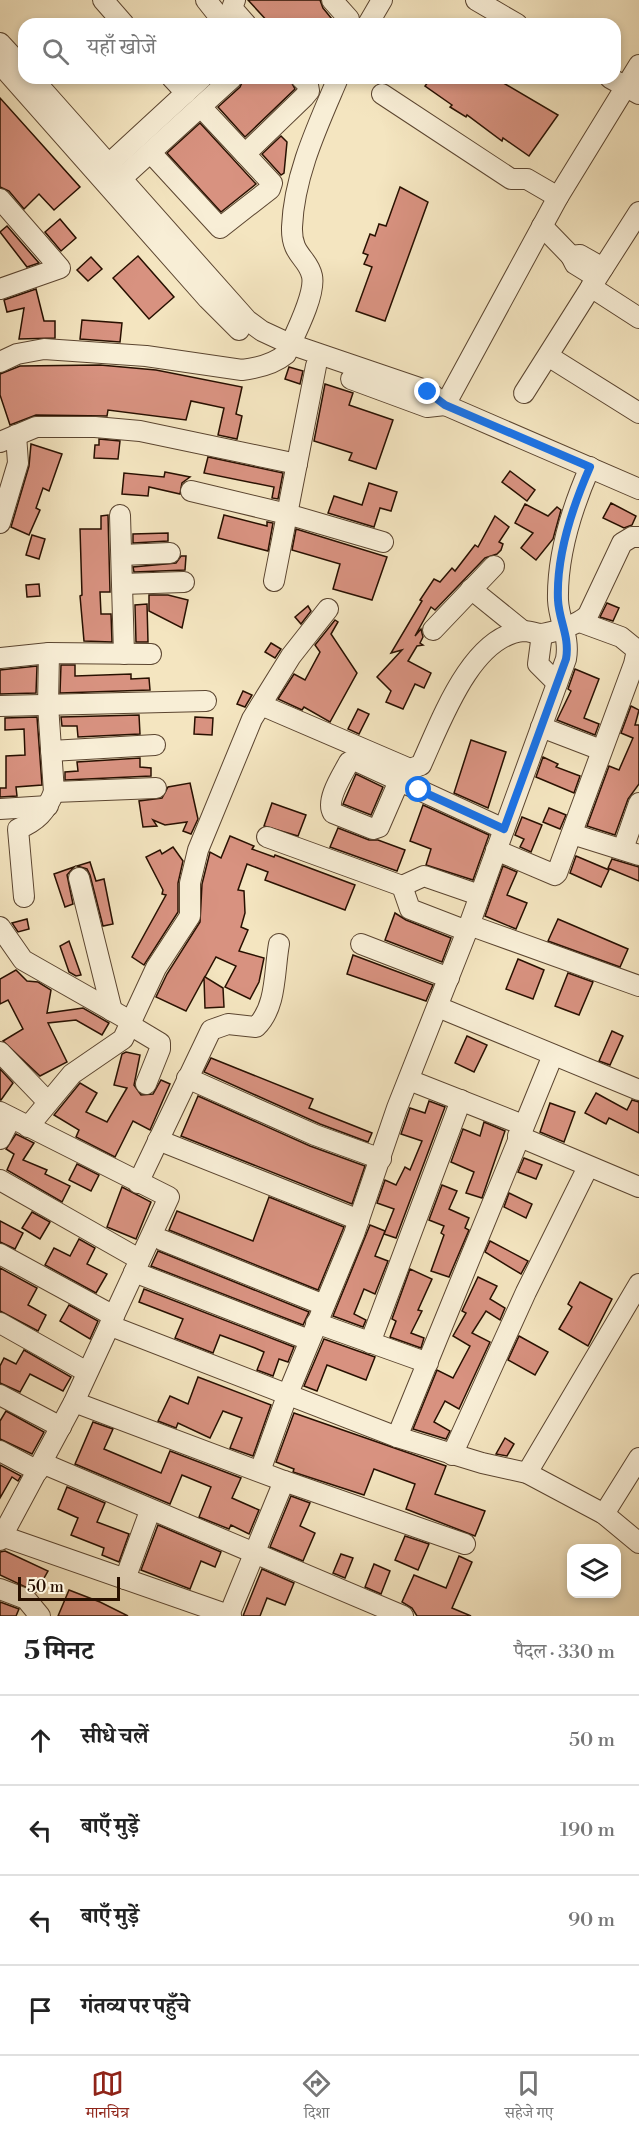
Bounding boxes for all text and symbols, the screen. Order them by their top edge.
search box [18,18,621,84]
text: यहाँ खोजें [87,34,156,61]
icon: search [39,35,72,68]
route end [414,378,440,404]
route start [405,776,431,802]
map controls [567,1544,621,1598]
button: layers [567,1544,621,1598]
scale bar [18,1574,120,1602]
text: 50 m [27,1577,64,1597]
text: 5 मिनट [24,1635,94,1667]
text: पैदल · 330 m [514,1640,615,1665]
text: सीधे चलें [81,1723,148,1750]
icon: ahead [24,1724,57,1757]
text: 50 m [569,1728,615,1753]
text: बाएँ मुड़ें [81,1813,139,1840]
icon: left [24,1814,57,1847]
text: 190 m [560,1818,615,1843]
text: बाएँ मुड़ें [81,1903,139,1930]
icon: left [24,1904,57,1937]
text: 90 m [568,1908,615,1933]
text: गंतव्य पर पहुँचे [81,1993,190,2020]
icon: arrive [24,1994,57,2027]
tab: मानचित्र [86,2067,129,2128]
tab: दिशा [300,2067,333,2128]
tab: सहेजे गए [505,2067,553,2128]

